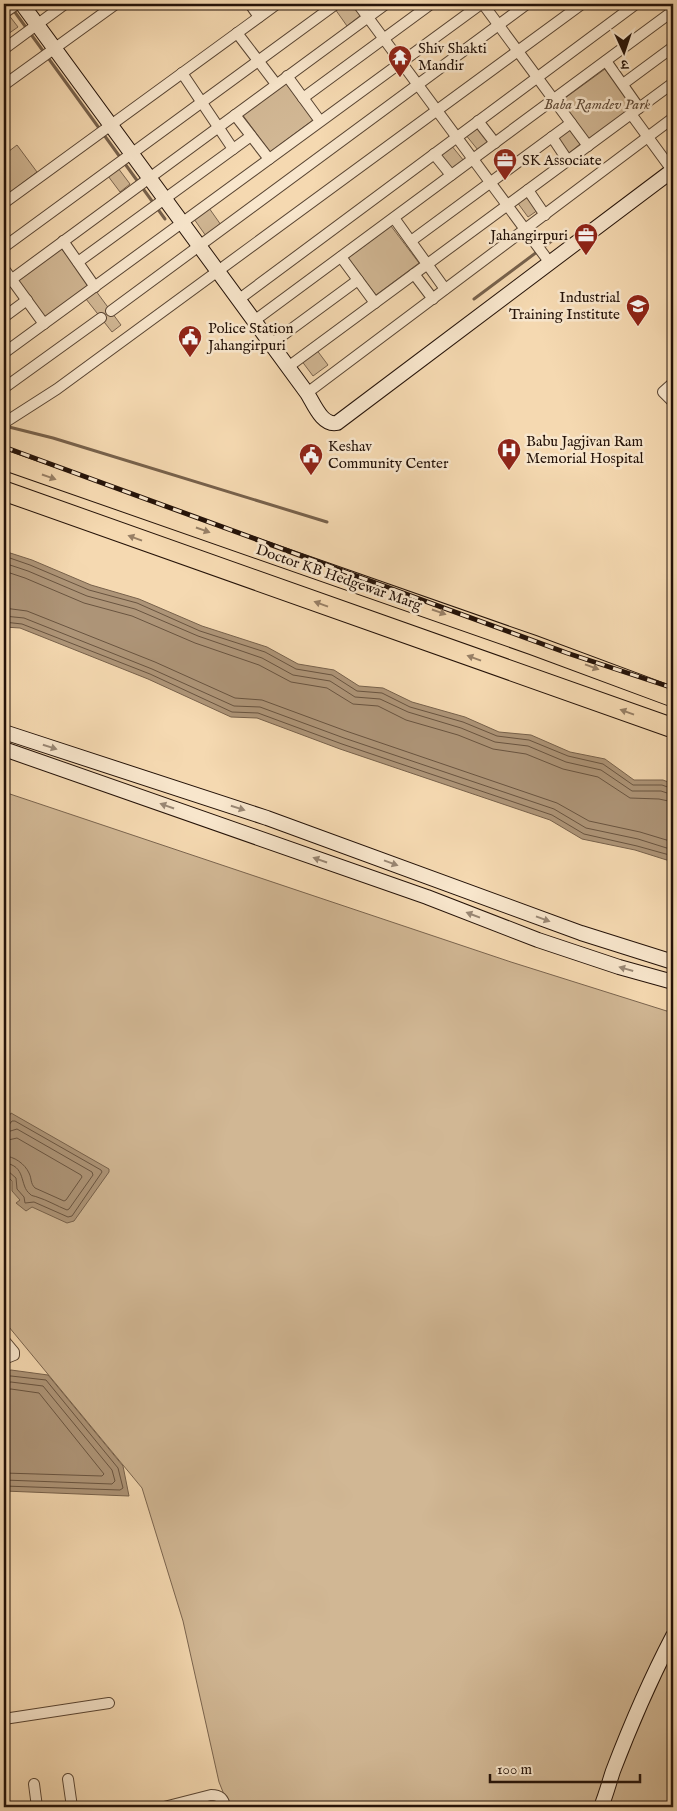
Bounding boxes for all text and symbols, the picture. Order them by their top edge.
north arrow [600,28,650,78]
place label: Shiv Shakti Mandir [418,39,487,75]
temple icon: Shiv Shakti Mandir [387,44,413,78]
text: उ [620,55,630,73]
park label: Baba Ramdev Park [544,95,650,114]
office icon: SK Associate [492,147,518,181]
place label: SK Associate [522,151,602,170]
office icon: Jahangirpuri [573,222,599,256]
place label: Jahangirpuri [488,226,568,245]
place label: Industrial Training Institute [509,288,621,324]
school or university icon: Industrial Training Institute [625,293,651,327]
place label: Police Station Jahangirpuri [206,319,294,355]
public building icon: Police Station Jahangirpuri [177,324,203,358]
place label: Babu Jagjivan Ram Memorial Hospital [526,432,644,468]
place label: Keshav Community Center [328,437,449,473]
hospital icon: Babu Jagjivan Ram Memorial Hospital [496,437,522,471]
public building icon: Keshav Community Center [298,442,324,476]
one-way arrow [42,474,57,481]
one-way arrow [196,526,211,534]
one-way arrow [127,534,142,542]
street label: Doctor KB Hedgewar Marg [253,540,425,615]
one-way arrow [313,600,328,608]
one-way arrow [432,608,447,616]
one-way arrow [466,654,481,662]
one-way arrow [585,663,600,671]
one-way arrow [620,708,635,715]
one-way arrow [43,743,58,751]
one-way arrow [159,802,174,810]
one-way arrow [230,805,245,813]
one-way arrow [312,856,327,864]
one-way arrow [383,860,398,867]
one-way arrow [465,911,480,919]
one-way arrow [536,916,551,923]
one-way arrow [619,965,634,973]
scale bar [490,1751,640,1783]
text: 100 m [497,1760,533,1779]

